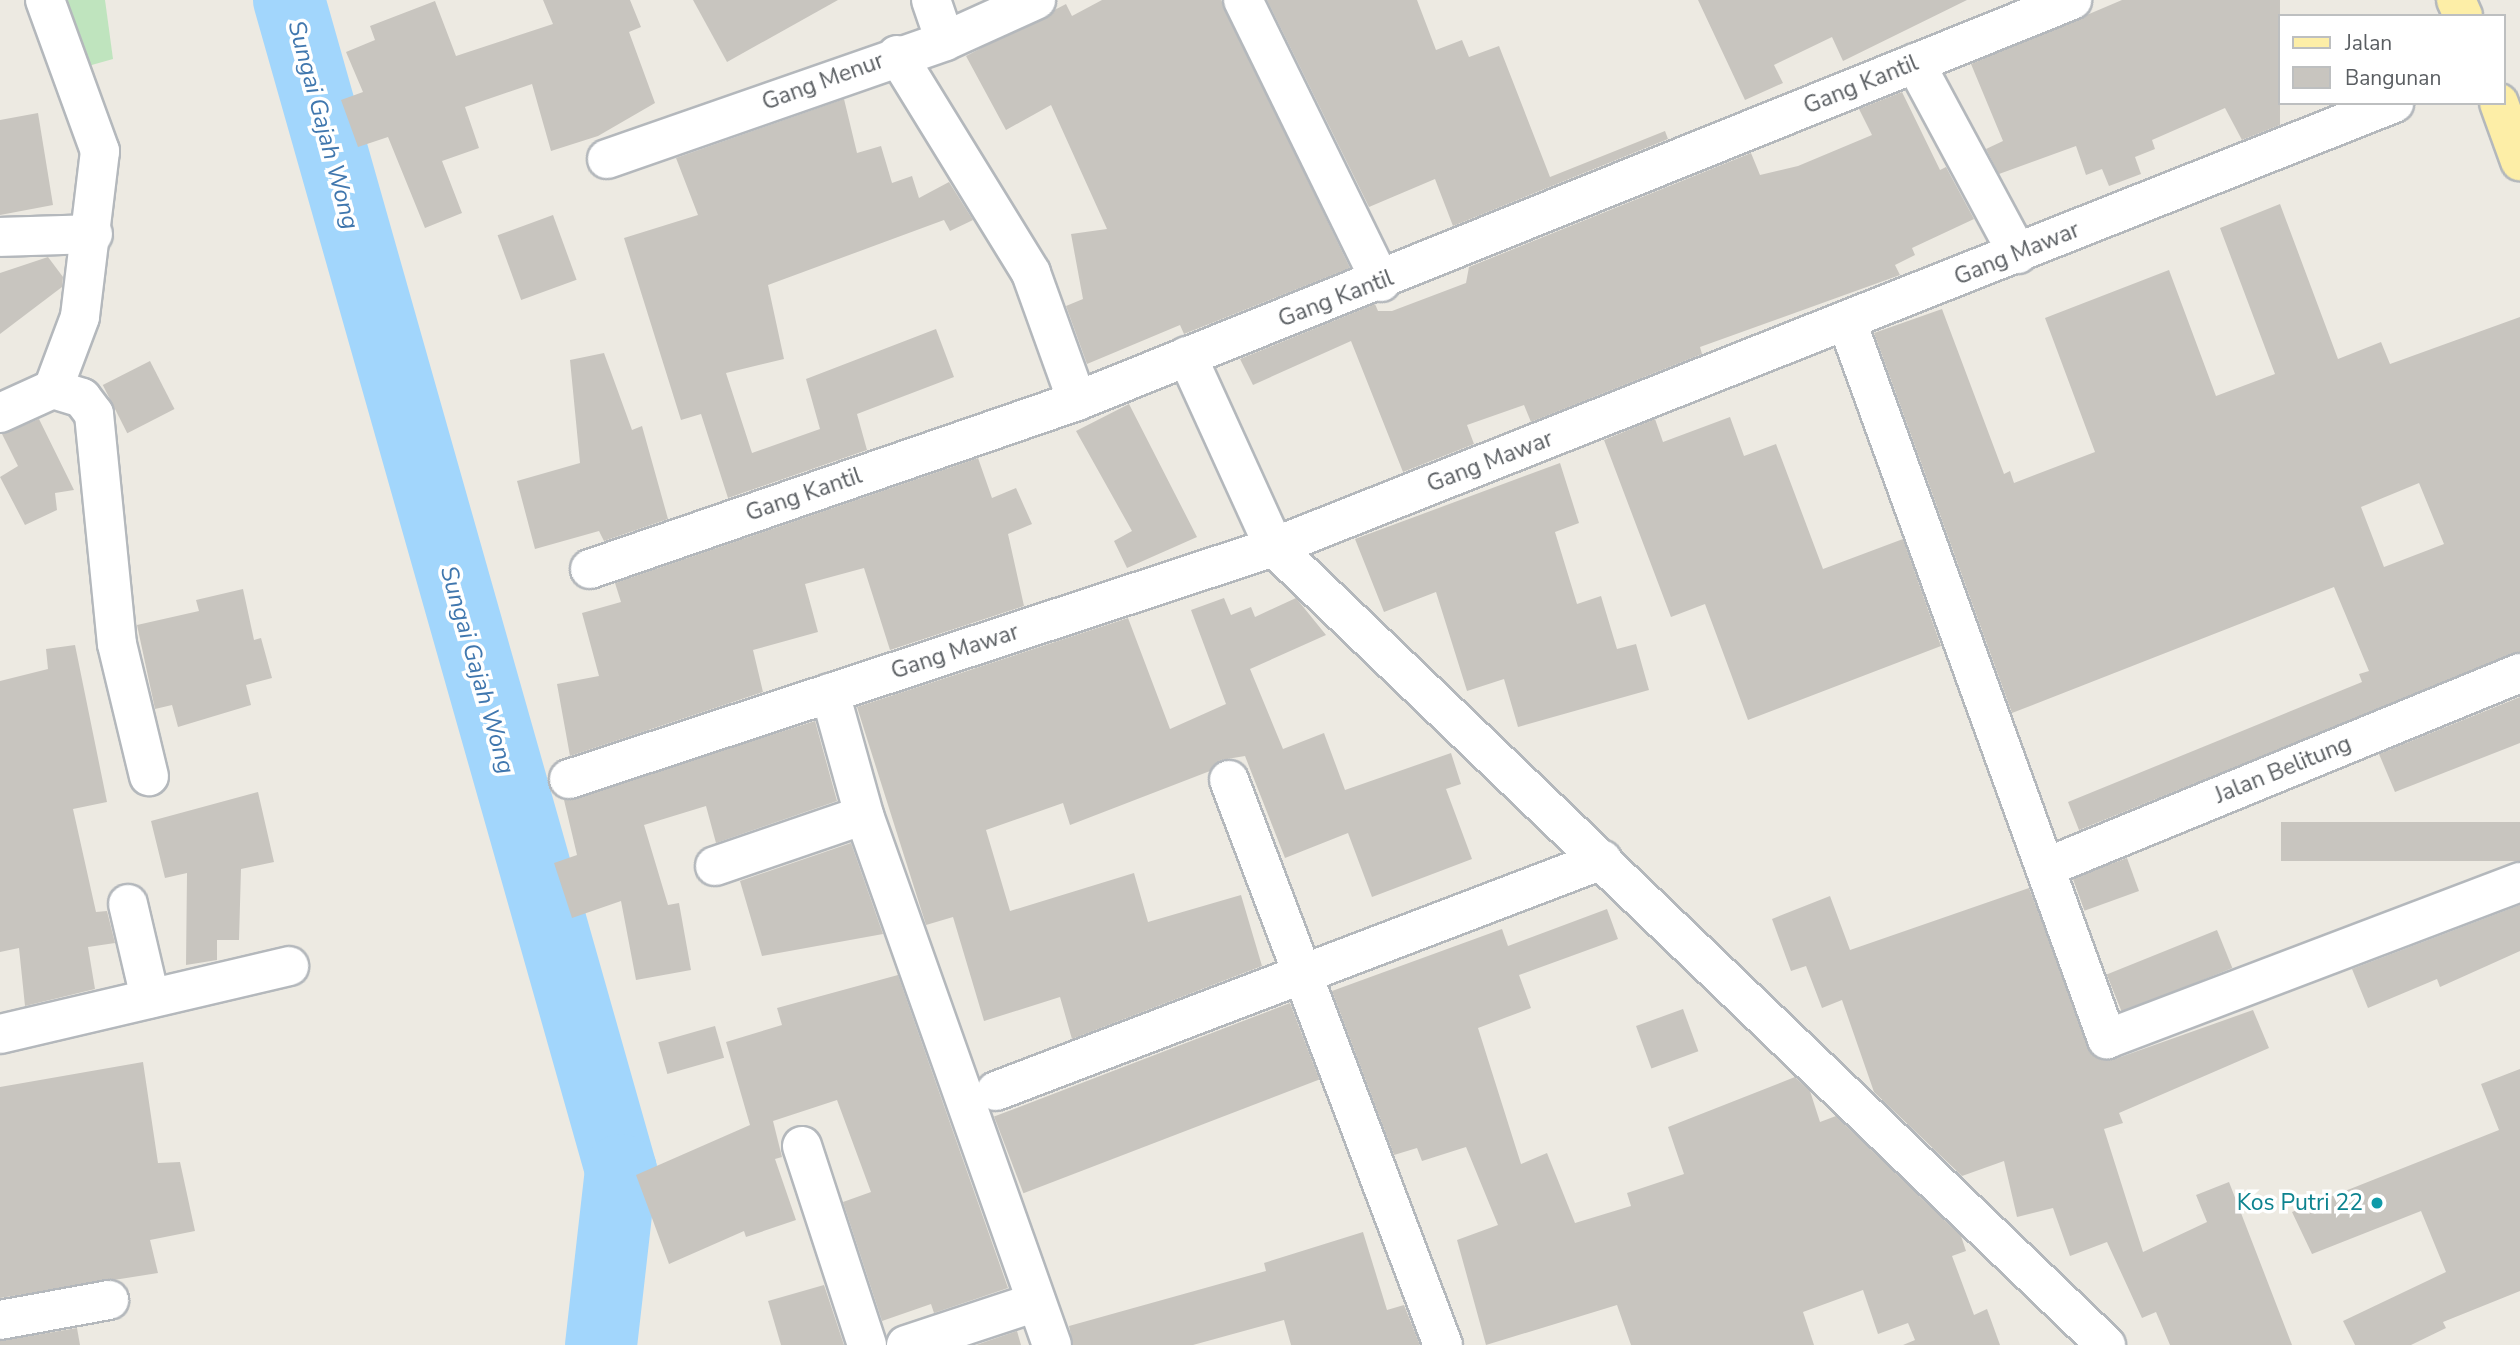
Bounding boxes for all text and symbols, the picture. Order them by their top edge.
legend [2278,14,2506,105]
water label: Sungai Gajah Wong [281,18,365,232]
text: Jalan [2345,29,2392,57]
street label: Gang Menur [758,47,888,117]
street label: Gang Kantil [1800,50,1922,120]
text: Bangunan [2345,64,2441,92]
street label: Gang Mawar [1950,216,2084,292]
street label: Gang Kantil [1274,264,1398,334]
street label: Gang Mawar [1423,425,1557,499]
street label: Gang Kantil [742,462,866,528]
water label: Sungai Gajah Wong [434,563,520,777]
street label: Gang Mawar [888,618,1022,686]
street label: Jalan Belitung [2211,730,2355,810]
place label: Kos Putri 22 [2237,1189,2363,1217]
marker: Kos Putri 22 [2369,1195,2385,1211]

